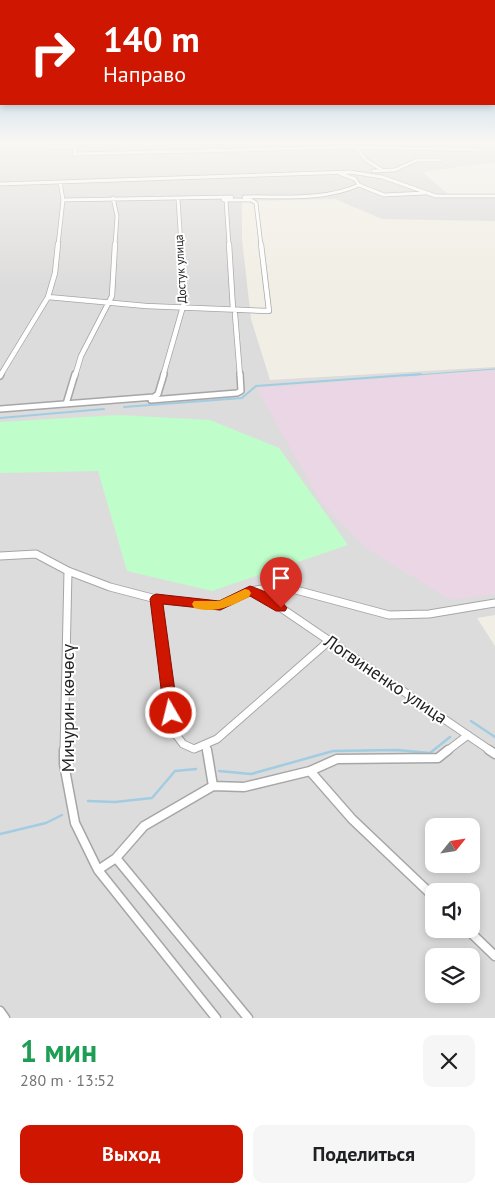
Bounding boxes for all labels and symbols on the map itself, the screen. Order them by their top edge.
street label: Достук улица [171,234,189,304]
pin [260,557,302,608]
street label: Логвиненко улица [319,629,452,729]
street label: Мичурин көчөсү [56,643,79,772]
position arrow [144,686,196,738]
north arrow [425,818,480,872]

